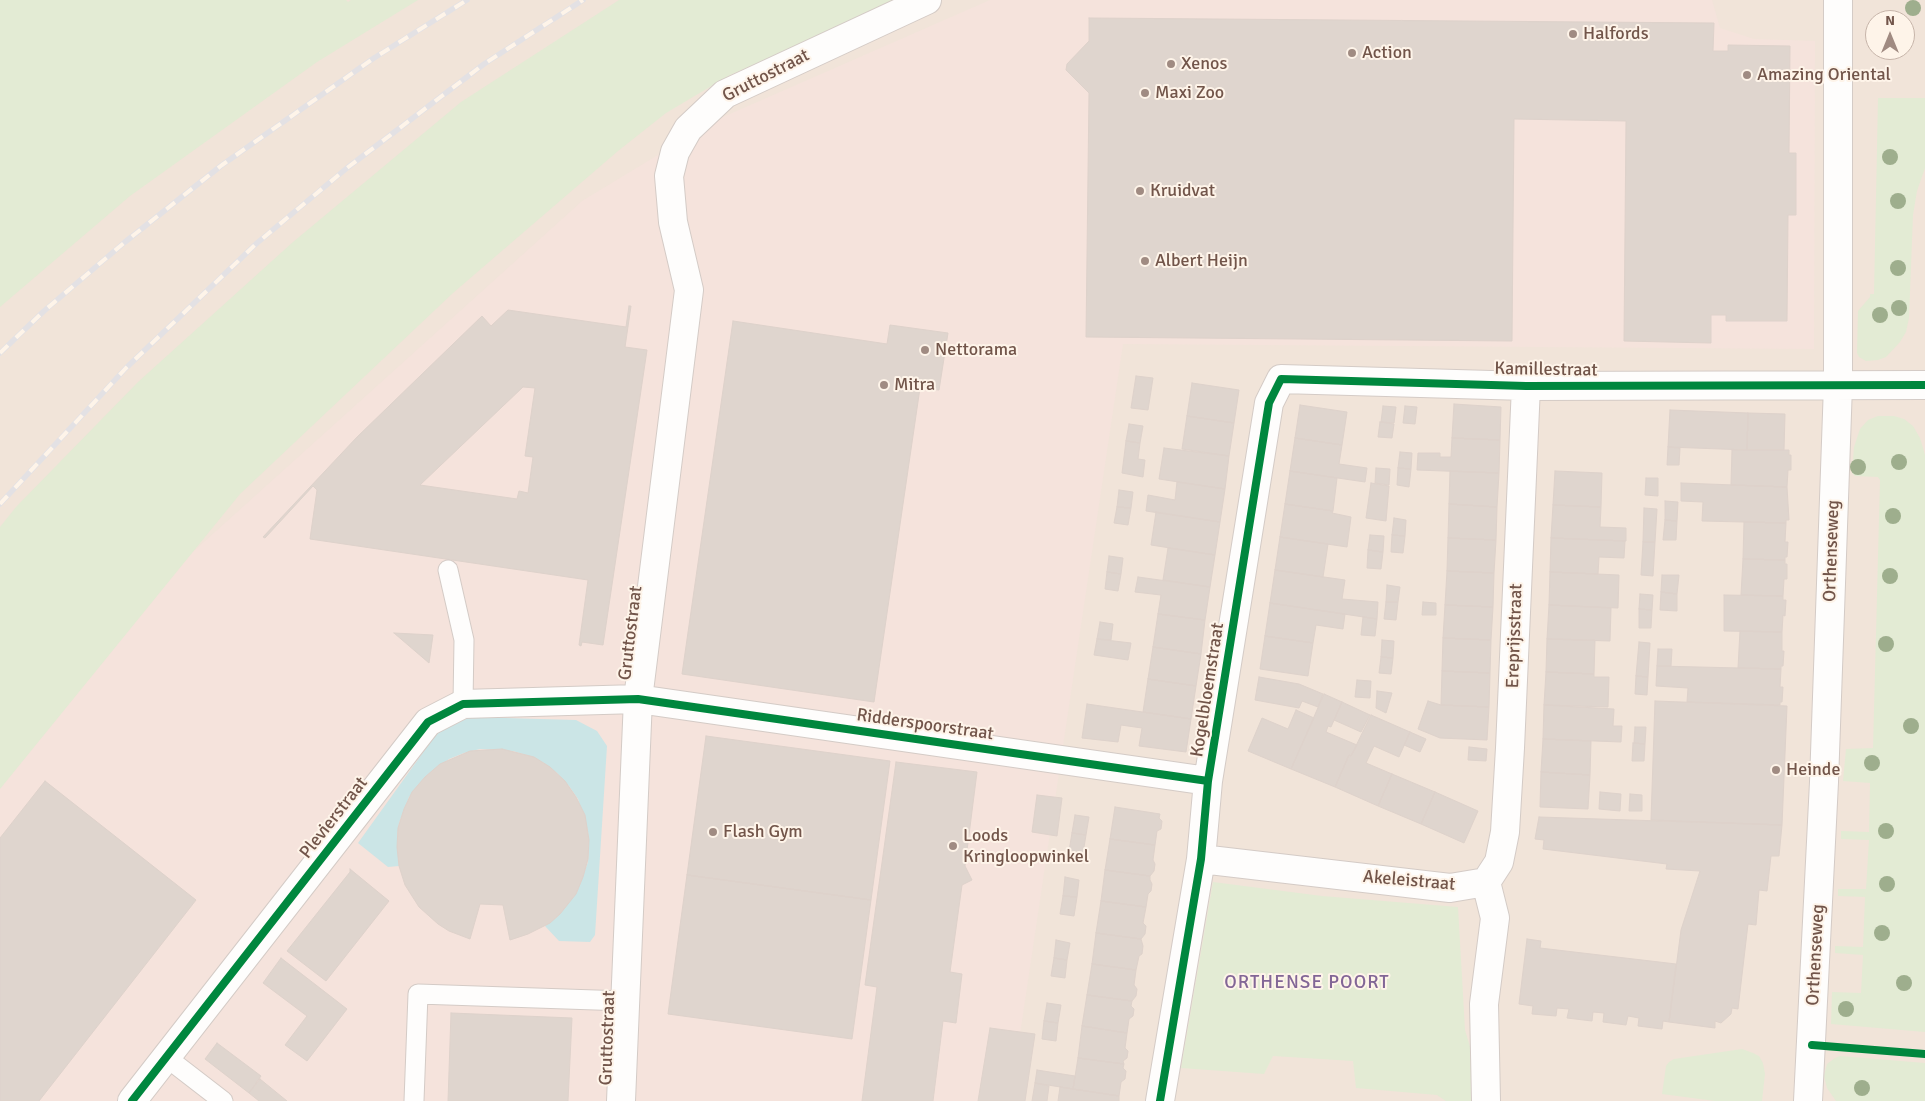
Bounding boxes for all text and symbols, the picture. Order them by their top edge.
north arrow [1865,10,1915,60]
text: N [1885,12,1895,29]
place label: Halfords [1583,23,1649,45]
marker: Halfords [1567,28,1579,40]
place label: Action [1362,42,1412,64]
street label: Gruttostraat [719,45,813,107]
marker: Action [1346,47,1358,59]
place label: Xenos [1181,53,1227,75]
marker: Xenos [1165,58,1177,70]
place label: Amazing Oriental [1757,64,1891,86]
marker: Amazing Oriental [1741,69,1753,81]
place label: Maxi Zoo [1155,82,1224,104]
marker: Maxi Zoo [1139,87,1151,99]
place label: Kruidvat [1150,180,1215,202]
marker: Kruidvat [1134,185,1146,197]
place label: Albert Heijn [1155,250,1248,272]
marker: Albert Heijn [1139,255,1151,267]
place label: Nettorama [935,339,1017,361]
marker: Nettorama [919,344,931,356]
street label: Kamillestraat [1494,358,1598,382]
place label: Mitra [894,374,935,396]
marker: Mitra [878,379,890,391]
street label: Orthenseweg [1819,500,1845,602]
street label: Ereprijsstraat [1502,583,1528,689]
street label: Gruttostraat [614,585,648,681]
street label: Kogelbloemstraat [1187,621,1229,759]
street label: Ridderspoorstraat [855,705,995,745]
place label: Heinde [1786,759,1840,781]
marker: Heinde [1770,764,1782,776]
street label: Plevierstraat [295,773,373,863]
place label: Flash Gym [723,821,803,843]
place label: Loods Kringloopwinkel [963,825,1089,868]
marker: Flash Gym [707,826,719,838]
marker: Loods Kringloopwinkel [947,840,959,852]
street label: Akeleistraat [1362,866,1456,896]
street label: Orthenseweg [1803,904,1829,1006]
district label: ORTHENSE POORT [1223,972,1391,994]
street label: Gruttostraat [596,990,620,1086]

